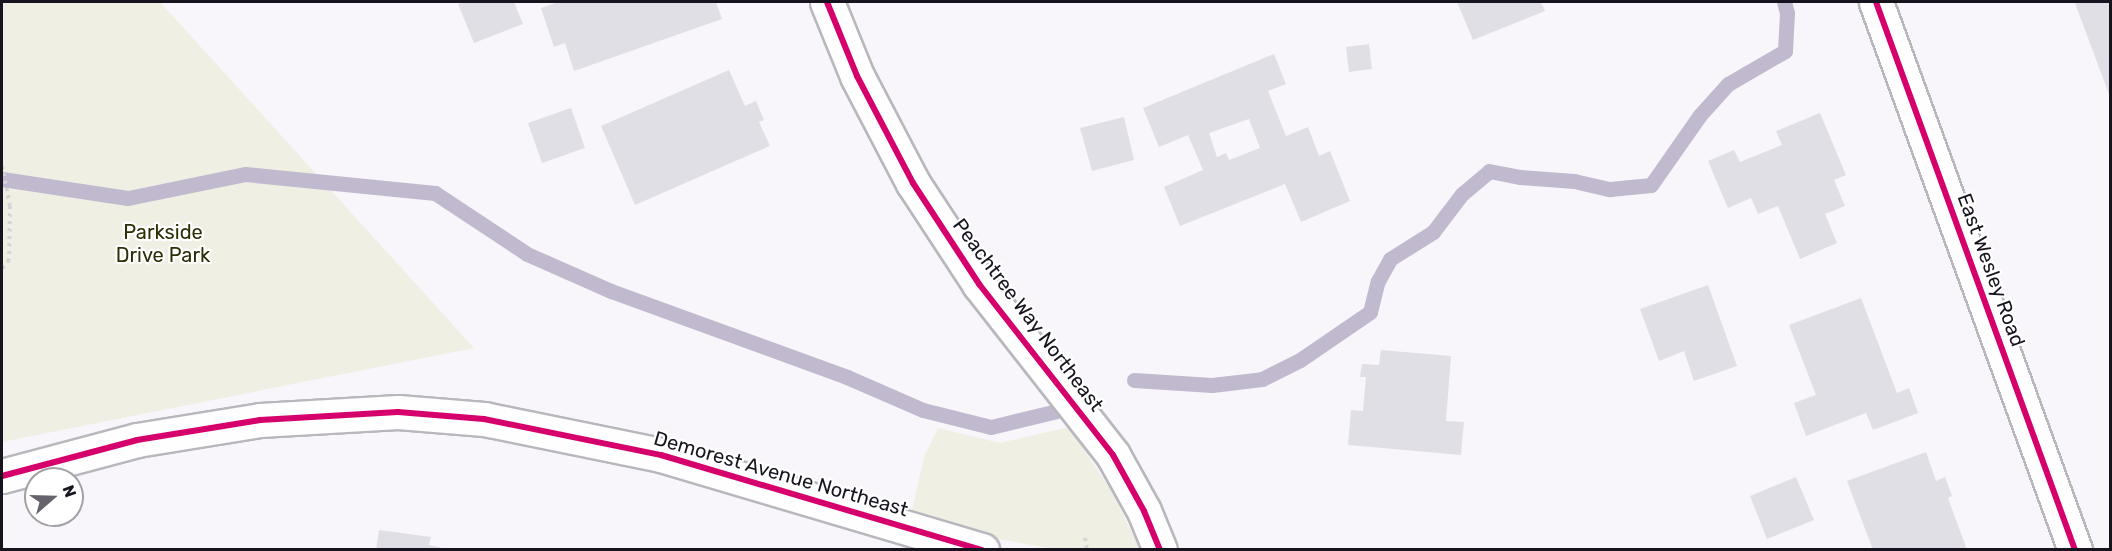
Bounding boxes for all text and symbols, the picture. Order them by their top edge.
street label: East Wesley Road [1952,190,2030,350]
street label: Peachtree Way Northeast [947,213,1109,417]
park label: Parkside Drive Park [116,221,210,268]
street label: Demorest Avenue Northeast [651,426,911,522]
north arrow [24,467,84,527]
text: N [59,483,80,500]

